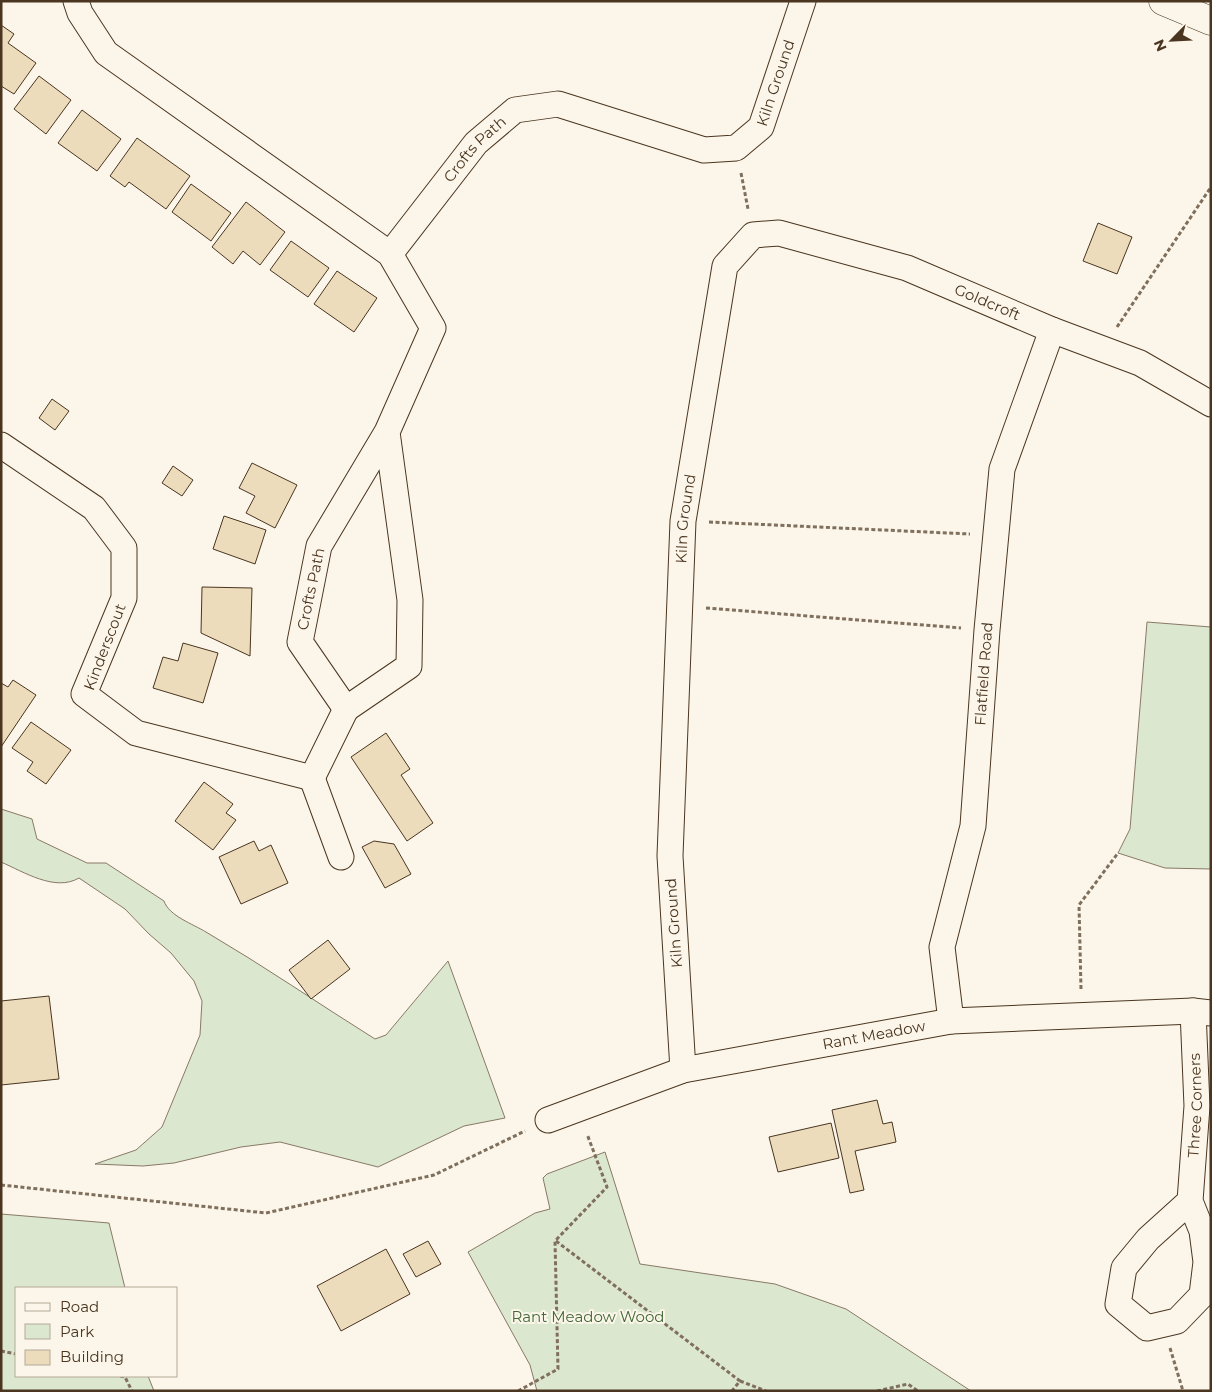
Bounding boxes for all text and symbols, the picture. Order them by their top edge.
north arrow [1147,15,1197,65]
text: N [1150,36,1171,54]
street label: Kiln Ground [752,37,798,129]
street label: Crofts Path [439,112,510,186]
street label: Goldcroft [952,279,1023,324]
street label: Kiln Ground [671,473,700,564]
street label: Crofts Path [292,546,329,632]
street label: Kinderscout [79,601,130,693]
street label: Flatfield Road [970,621,997,726]
street label: Kiln Ground [661,877,686,969]
street label: Rant Meadow [821,1016,928,1053]
street label: Three Corners [1183,1053,1206,1158]
legend [15,1287,178,1377]
text: Road [60,1297,99,1316]
park label: Rant Meadow Wood [511,1307,665,1326]
text: Park [60,1322,94,1341]
text: Building [60,1347,124,1366]

